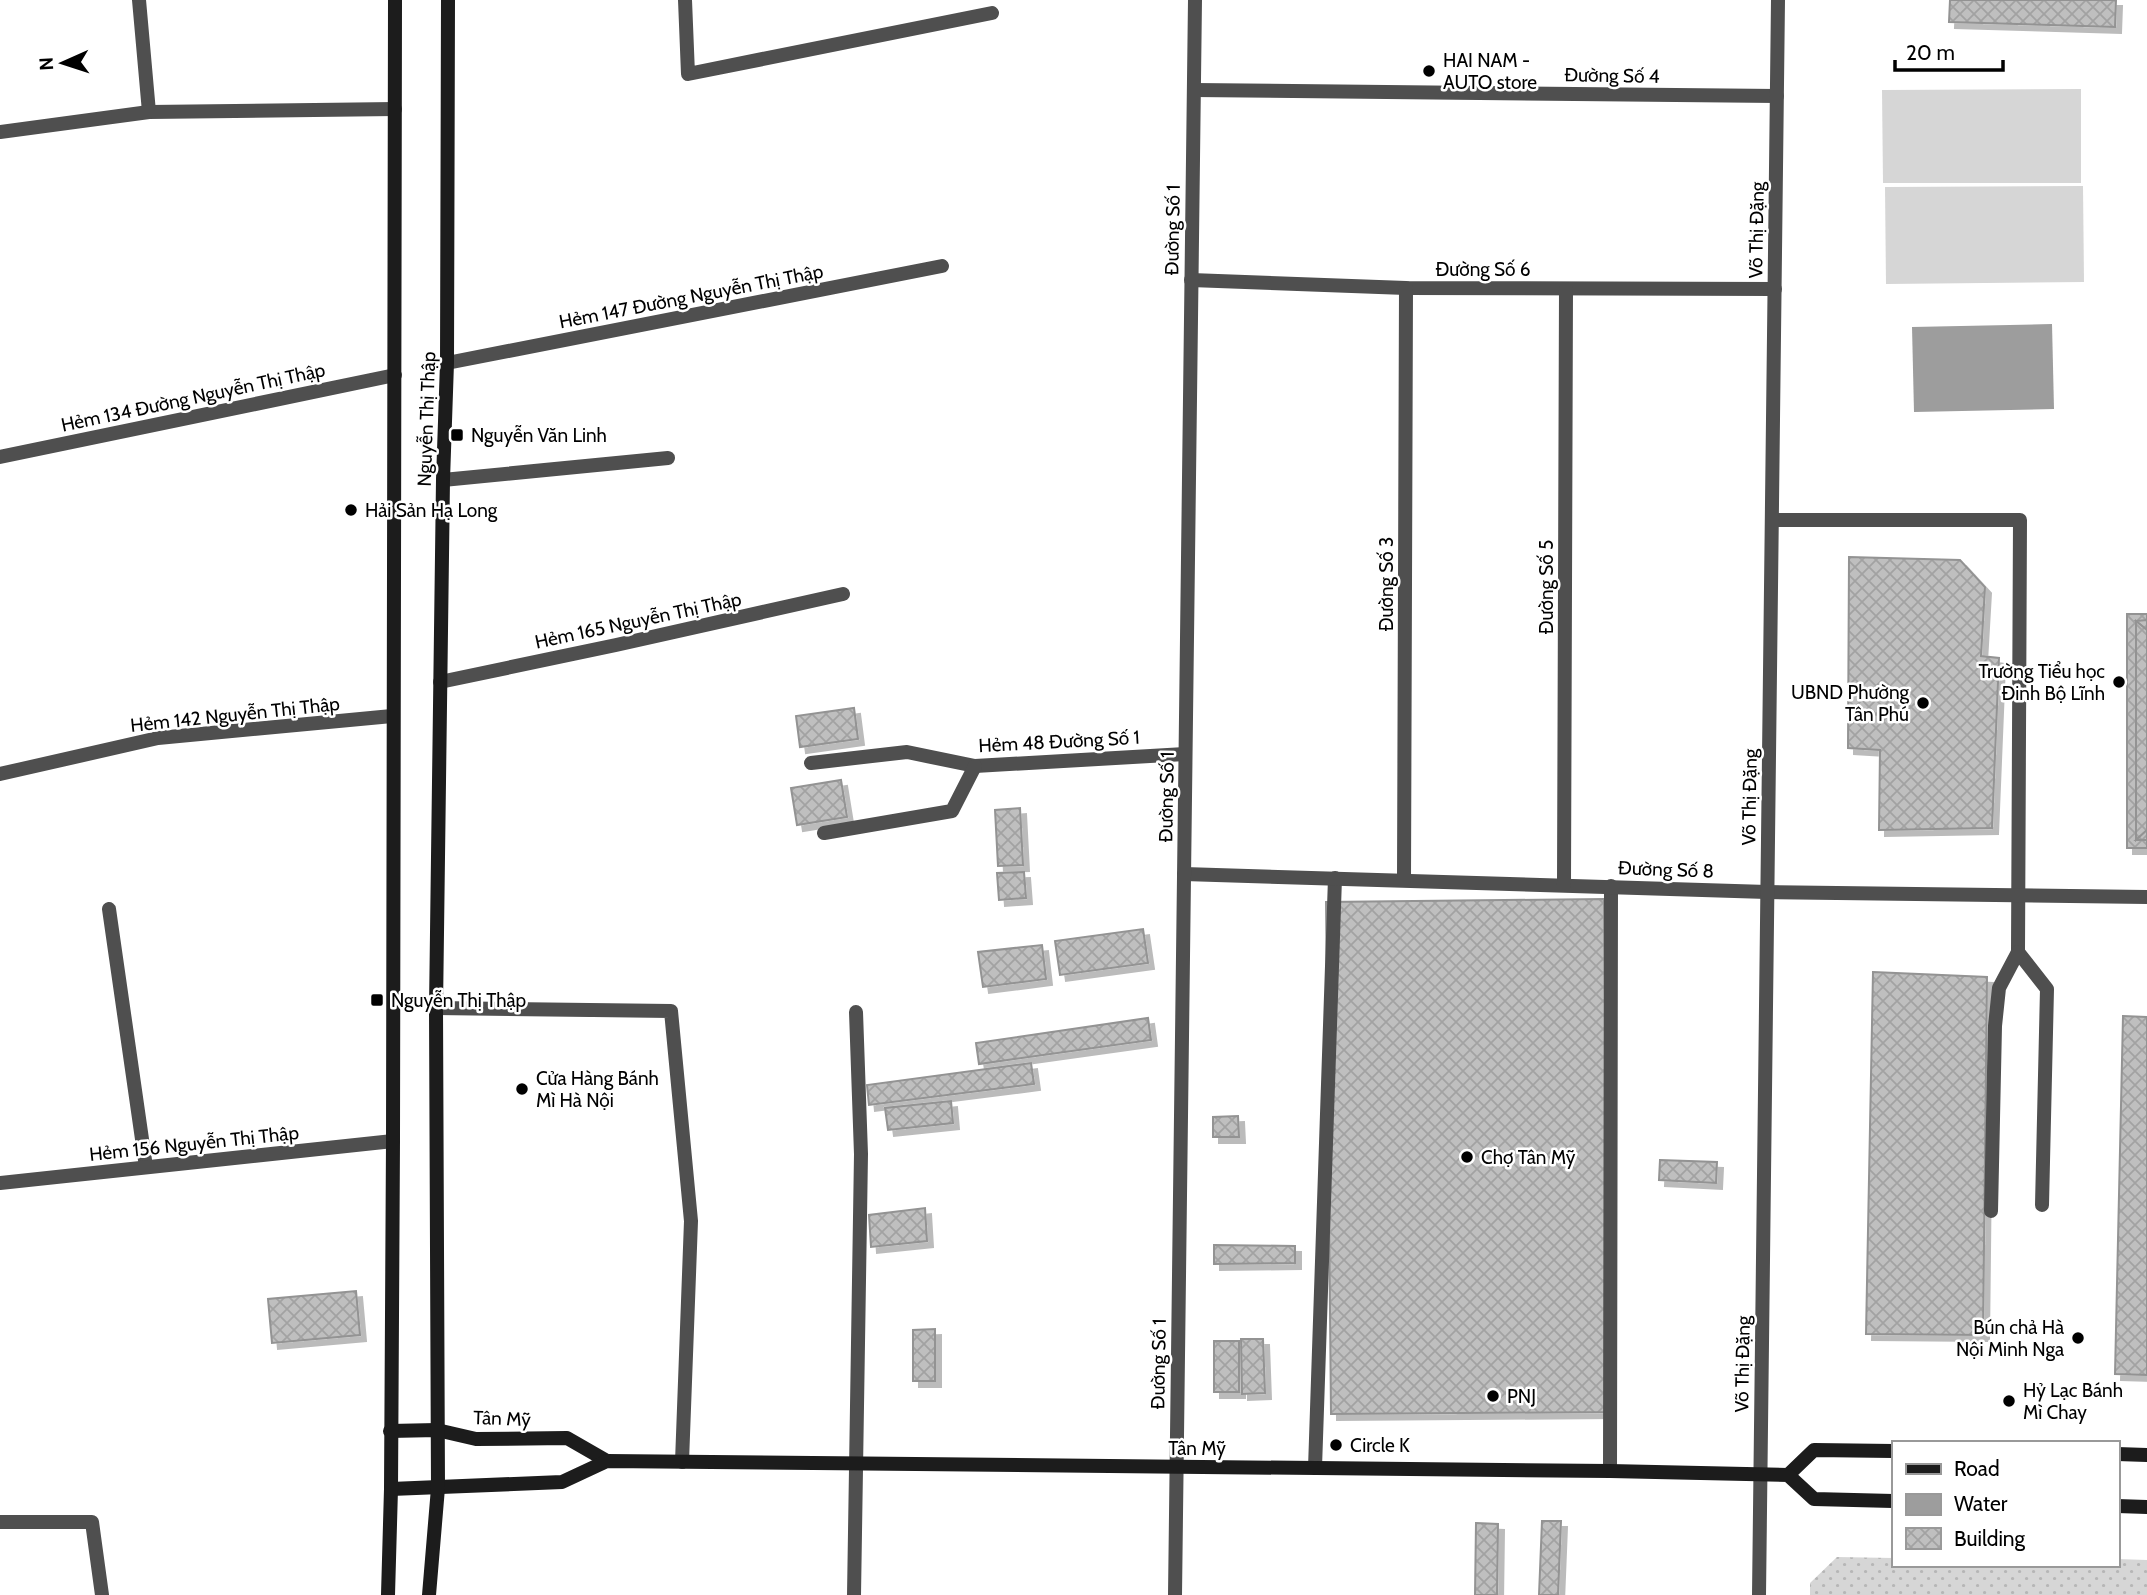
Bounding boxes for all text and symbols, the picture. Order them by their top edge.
north arrow [28,28,98,98]
scale bar [1895,28,2004,72]
text: 20 m [1906,40,1955,65]
place label: HAI NAM - AUTO store [1443,49,1537,94]
text: N [35,57,58,71]
marker: HAI NAM - AUTO store [1421,63,1437,79]
street label: Đường Số 4 [1564,63,1660,88]
street label: Võ Thị Đặng [1744,181,1769,279]
street label: Đường Số 1 [1160,184,1185,276]
street label: Đường Số 6 [1435,258,1531,281]
street label: Hẻm 147 Đường Nguyễn Thị Thập [557,260,825,333]
street label: Nguyễn Thị Thập [413,351,440,487]
street label: Hẻm 134 Đường Nguyễn Thị Thập [59,358,327,437]
place label: Nguyễn Văn Linh [471,424,607,447]
marker: Nguyễn Văn Linh [449,427,465,443]
place label: Hải Sản Hạ Long [365,499,498,522]
marker: Hải Sản Hạ Long [343,502,359,518]
street label: Đường Số 3 [1375,537,1398,631]
street label: Đường Số 5 [1535,540,1558,634]
street label: Hẻm 165 Nguyễn Thị Thập [533,587,743,654]
place label: Trường Tiểu học Đinh Bộ Lĩnh [1978,660,2105,705]
marker: Trường Tiểu học Đinh Bộ Lĩnh [2111,674,2127,690]
place label: UBND Phường Tân Phú [1791,681,1910,726]
street label: Hẻm 142 Nguyễn Thị Thập [129,692,341,737]
marker: UBND Phường Tân Phú [1915,695,1931,711]
street label: Hẻm 48 Đường Số 1 [978,726,1140,757]
street label: Võ Thị Đặng [1737,748,1762,846]
street label: Đường Số 1 [1154,751,1179,843]
street label: Đường Số 8 [1618,856,1714,883]
place label: Nguyễn Thị Thập [391,989,526,1012]
marker: Nguyễn Thị Thập [369,992,385,1008]
place label: Cửa Hàng Bánh Mì Hà Nội [536,1067,659,1112]
marker: Cửa Hàng Bánh Mì Hà Nội [514,1081,530,1097]
street label: Hẻm 156 Nguyễn Thị Thập [88,1121,300,1166]
place label: Chợ Tân Mỹ [1481,1146,1576,1169]
marker: Chợ Tân Mỹ [1459,1149,1475,1165]
street label: Võ Thị Đặng [1730,1315,1755,1413]
place label: Bún chả Hà Nội Minh Nga [1956,1316,2064,1361]
street label: Đường Số 1 [1146,1318,1171,1410]
marker: Bún chả Hà Nội Minh Nga [2070,1330,2086,1346]
place label: Hỷ Lạc Bánh Mì Chay [2023,1379,2123,1424]
place label: PNJ [1507,1385,1536,1408]
marker: PNJ [1485,1388,1501,1404]
marker: Hỷ Lạc Bánh Mì Chay [2001,1393,2017,1409]
street label: Tân Mỹ [473,1406,532,1431]
place label: Circle K [1350,1434,1410,1457]
street label: Tân Mỹ [1168,1437,1226,1460]
marker: Circle K [1328,1437,1344,1453]
legend [1892,1441,2119,1567]
text: Road [1954,1456,2000,1481]
text: Water [1954,1491,2008,1516]
text: Building [1954,1526,2026,1551]

